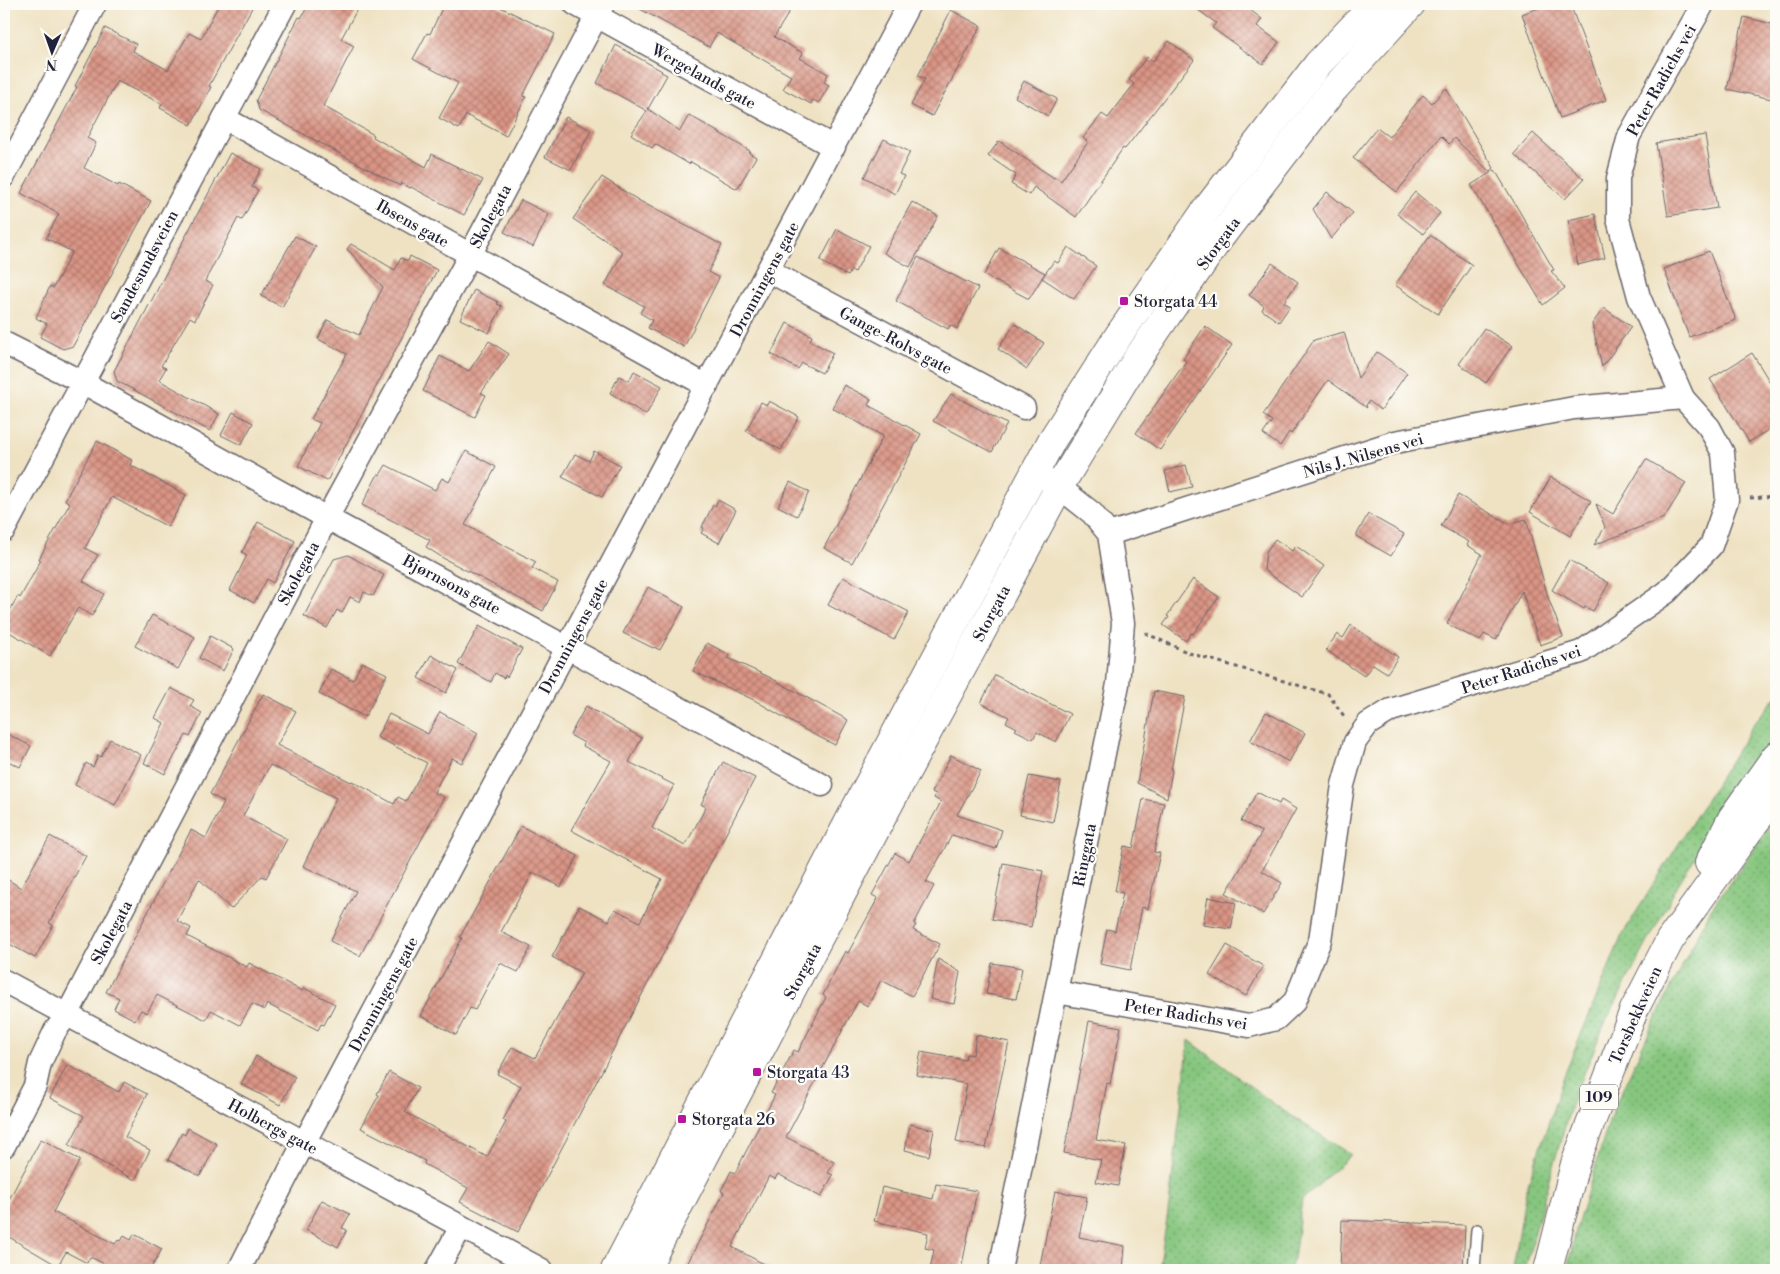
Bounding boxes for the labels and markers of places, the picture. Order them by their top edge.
place label: Storgata 44 [1134,292,1218,312]
marker: Storgata 44 [1118,295,1130,307]
place label: Storgata 43 [767,1063,850,1083]
marker: Storgata 43 [751,1066,763,1078]
place label: Storgata 26 [692,1110,775,1130]
marker: Storgata 26 [676,1113,688,1125]

